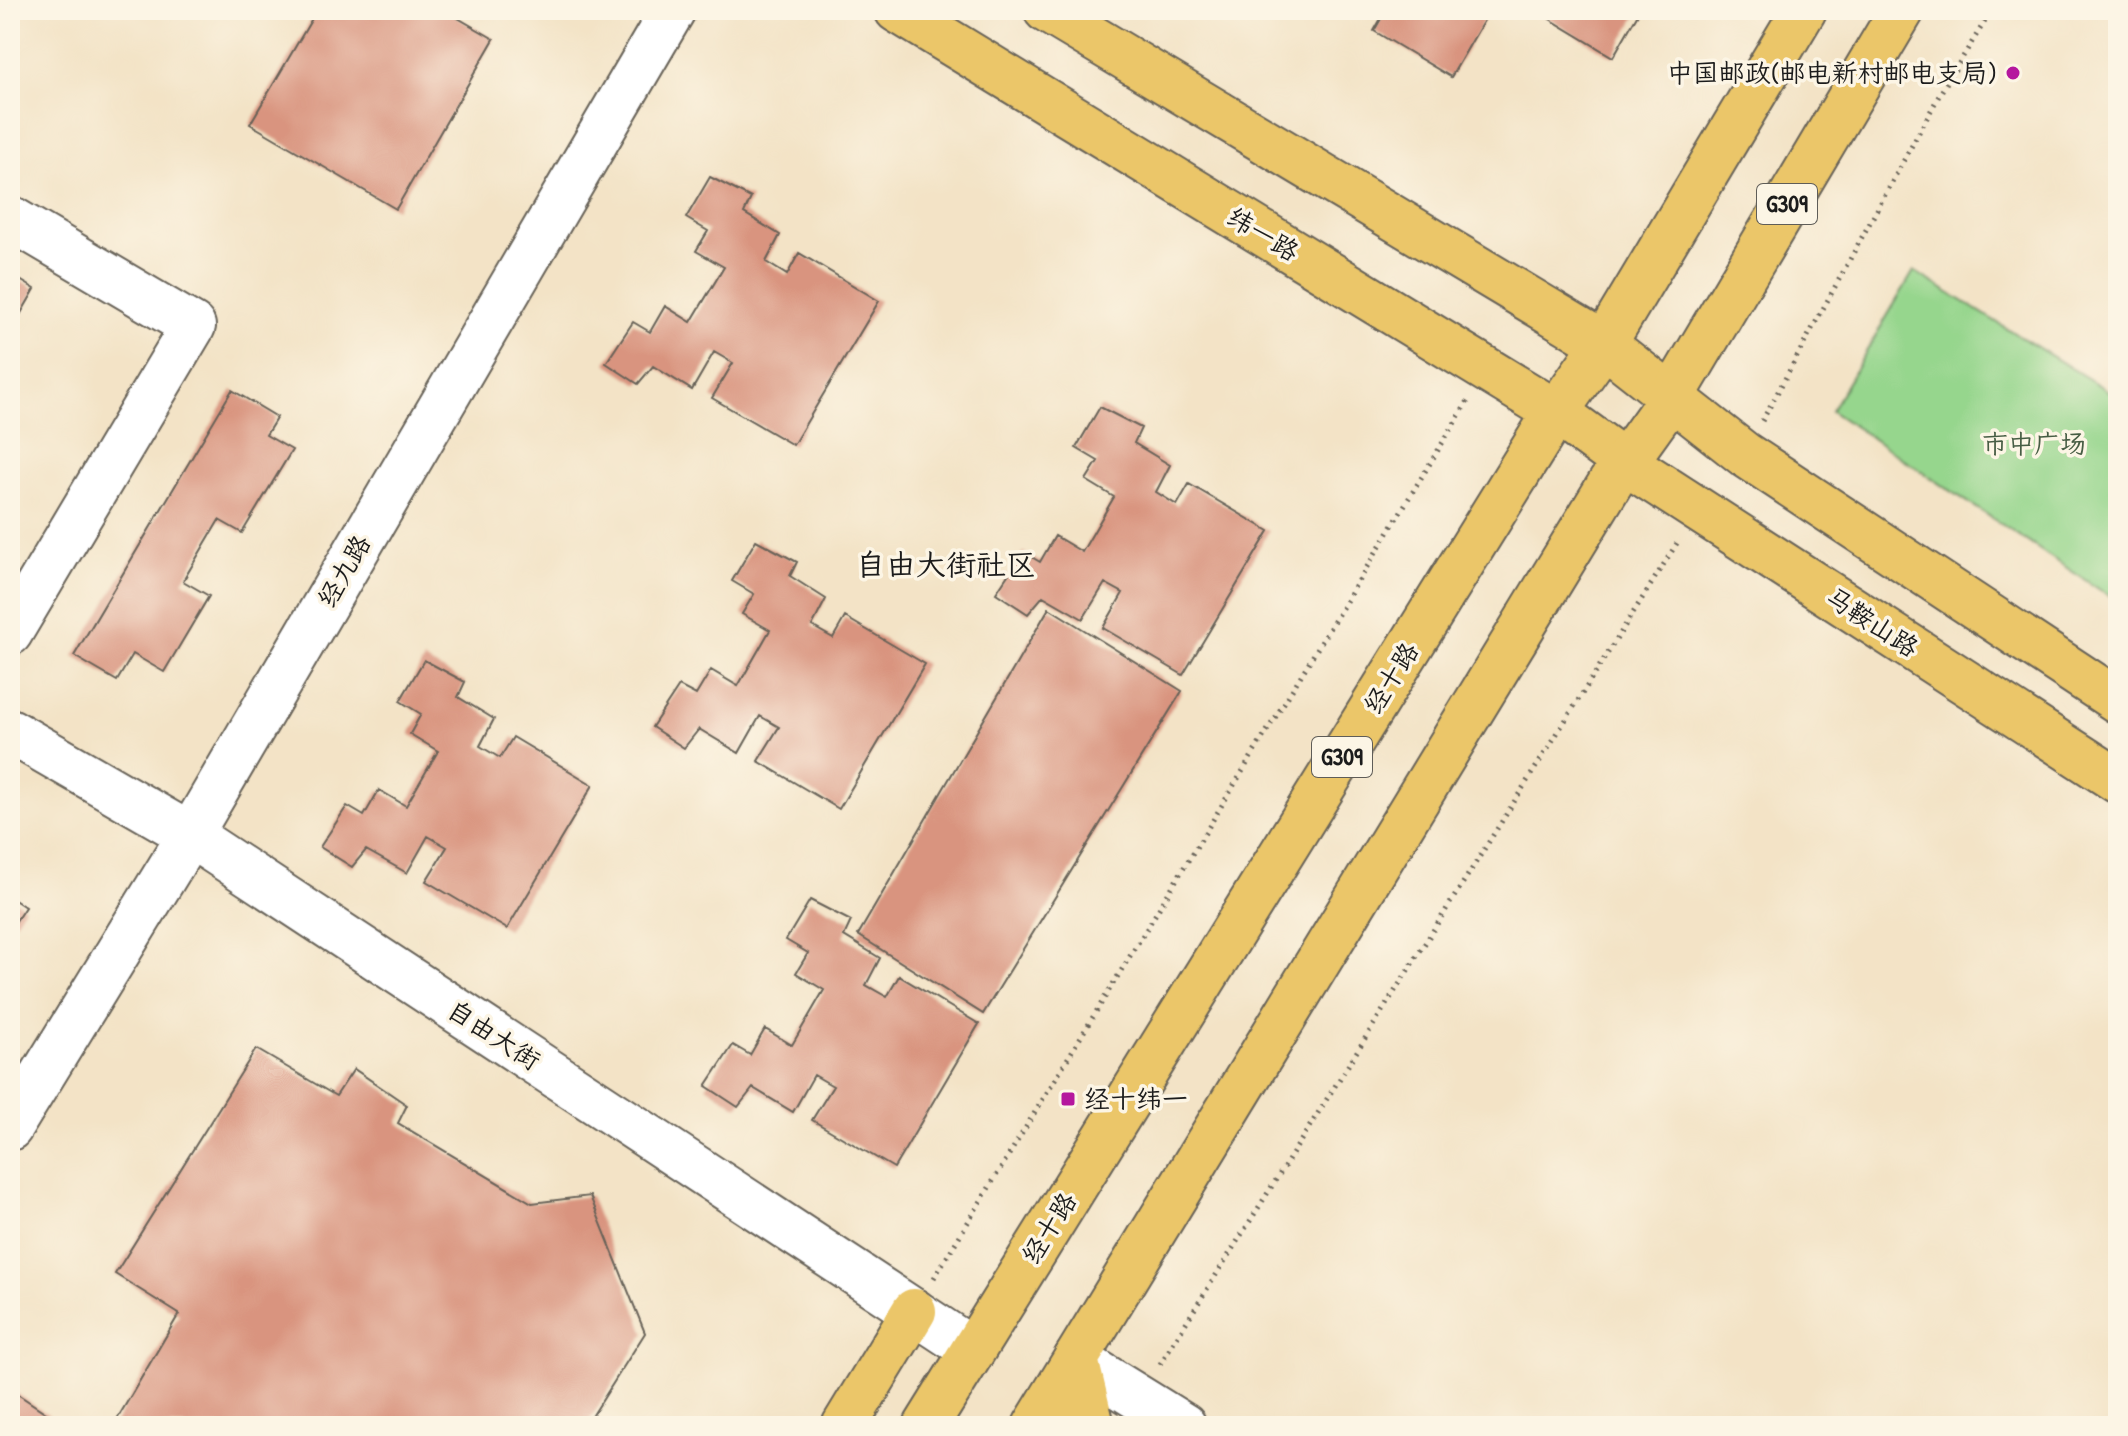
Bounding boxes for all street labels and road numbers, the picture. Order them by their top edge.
road number: G309 [1757,184,1817,224]
street label: 纬一路 [1221,198,1306,269]
street label: 经九路 [309,528,378,613]
street label: 马鞍山路 [1819,579,1925,665]
street label: 经十路 [1355,635,1426,720]
road number: G309 [1312,737,1372,777]
street label: 自由大街 [441,992,547,1078]
street label: 经十路 [1013,1185,1084,1270]

